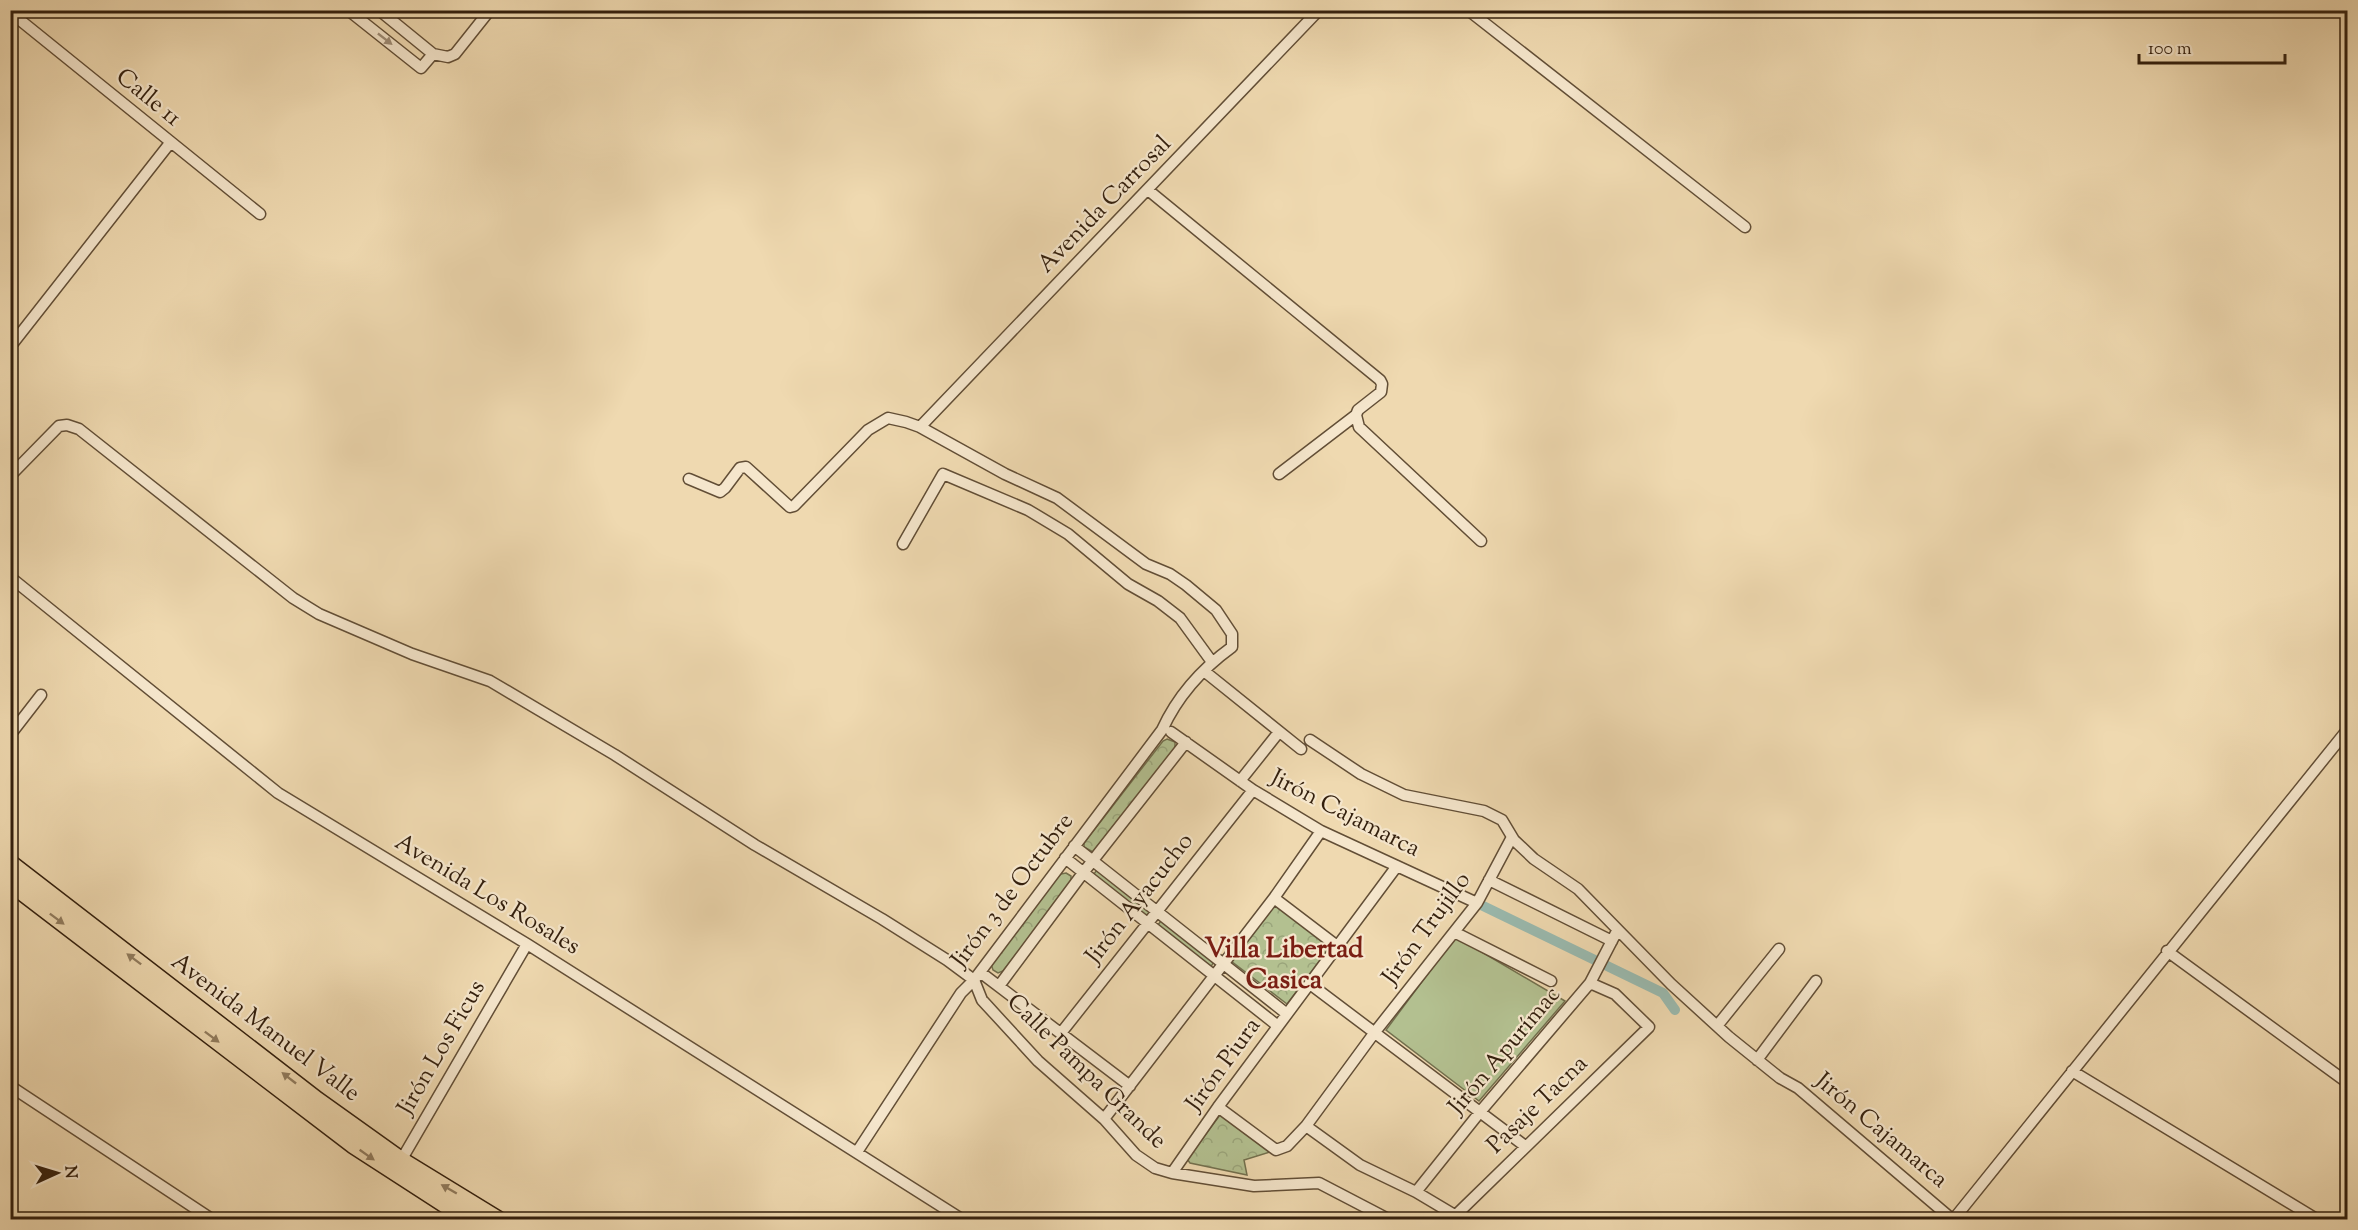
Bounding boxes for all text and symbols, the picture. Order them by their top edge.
scale bar [2139,27,2284,65]
one-way arrow [377,33,392,45]
text: 100 m [2148,37,2192,63]
street label: Calle 11 [108,61,188,135]
street label: Avenida Carrosal [1030,128,1180,282]
street label: Jirón Cajamarca [1262,761,1426,866]
street label: Jirón 3 de Octubre [942,807,1082,977]
street label: Avenida Los Rosales [388,826,586,964]
street label: Jirón Ayacucho [1077,826,1202,973]
street label: Jirón Trujillo [1373,865,1480,994]
one-way arrow [49,912,65,925]
district label: Villa Libertad Casica [1205,931,1364,1001]
street label: Avenida Manuel Valle [163,946,367,1110]
one-way arrow [127,953,142,965]
street label: Jirón Los Ficus [389,974,494,1124]
street label: Jirón Apurímac [1440,979,1569,1124]
street label: Calle Pampa Grande [998,986,1174,1158]
street label: Jirón Piura [1177,1011,1270,1121]
one-way arrow [204,1031,220,1044]
street label: Pasaje Tacna [1480,1048,1596,1162]
street label: Jirón Cajamarca [1806,1064,1955,1197]
one-way arrow [281,1072,297,1084]
north arrow [27,1143,87,1203]
one-way arrow [359,1149,375,1161]
text: N [58,1165,81,1180]
one-way arrow [441,1184,457,1195]

